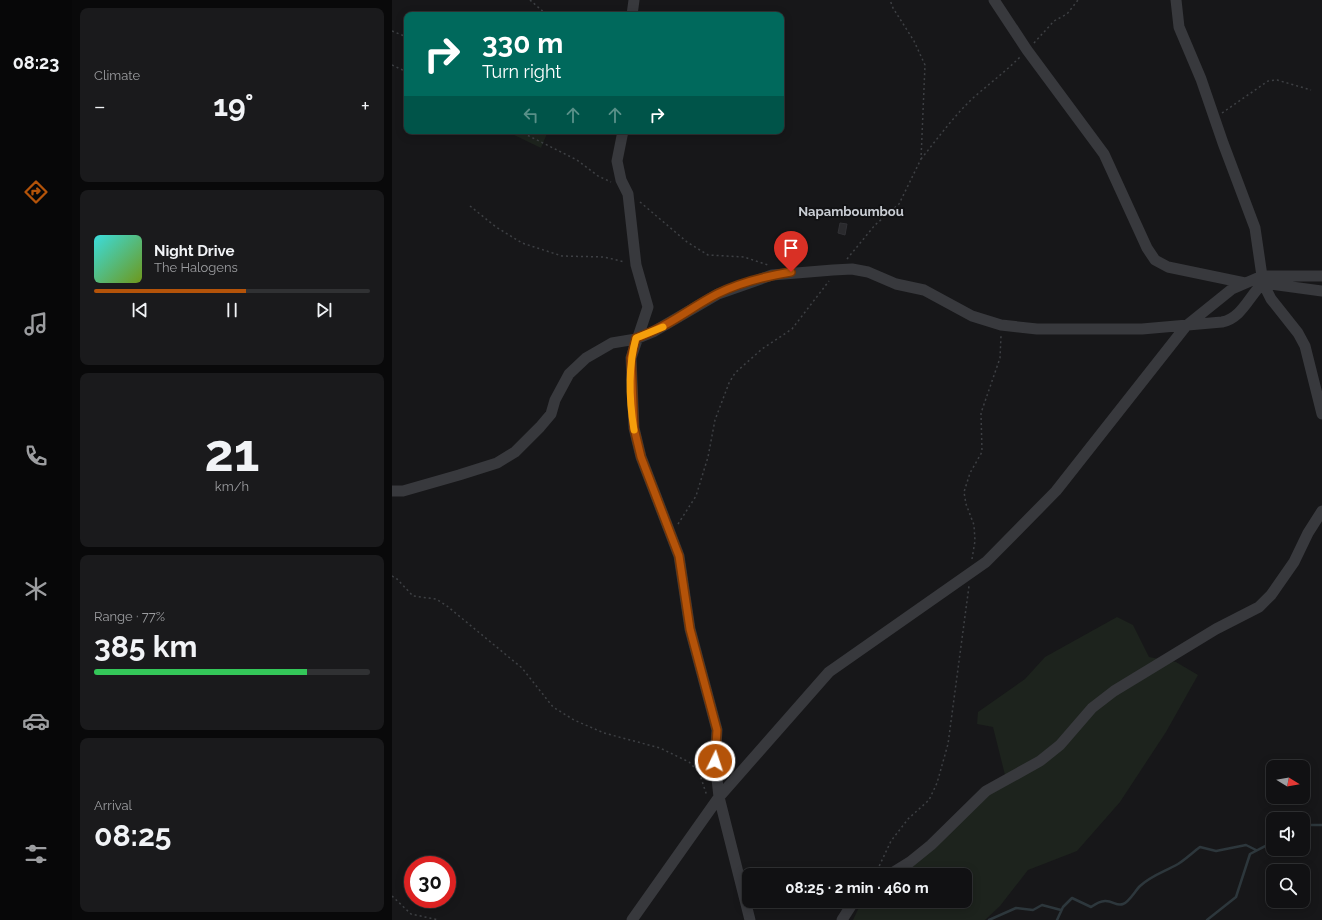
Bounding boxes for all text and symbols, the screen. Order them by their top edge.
text: 330 m [482,27,563,60]
icon: right [416,28,468,80]
text: 08:23 [13,52,59,73]
text: Turn right [482,61,561,82]
text: Climate [94,68,140,83]
text: 19° [213,88,253,123]
text: − [94,93,106,119]
text: + [361,93,370,119]
icon: left [520,104,542,126]
icon: ahead [562,104,584,126]
icon: ahead [604,104,626,126]
icon: right [646,104,668,126]
icon: directions [22,178,50,206]
district label: Napamboumbou [798,204,904,219]
pin [774,231,808,272]
icon: arrive [780,237,802,259]
text: Night Drive [154,242,234,260]
text: The Halogens [154,260,238,275]
icon: previous [129,299,151,321]
icon: pause [221,299,243,321]
icon: next [313,299,335,321]
icon: music [22,310,50,338]
text: 21 [204,422,260,483]
icon: phone [22,442,50,470]
text: km/h [215,479,249,494]
icon: climate [22,575,50,603]
text: Range · 77% [94,609,165,624]
text: 385 km [94,629,197,664]
icon: car [22,707,50,735]
position arrow [694,740,736,782]
north arrow [1266,760,1310,804]
map controls [1266,760,1310,908]
text: Arrival [94,798,132,813]
button: sound [1266,812,1310,856]
text: 08:25 [94,818,172,853]
icon: filters [22,840,50,868]
speed limit sign: 30 [404,856,456,908]
button: search [1266,864,1310,908]
text: 08:25 · 2 min · 460 m [785,879,929,897]

